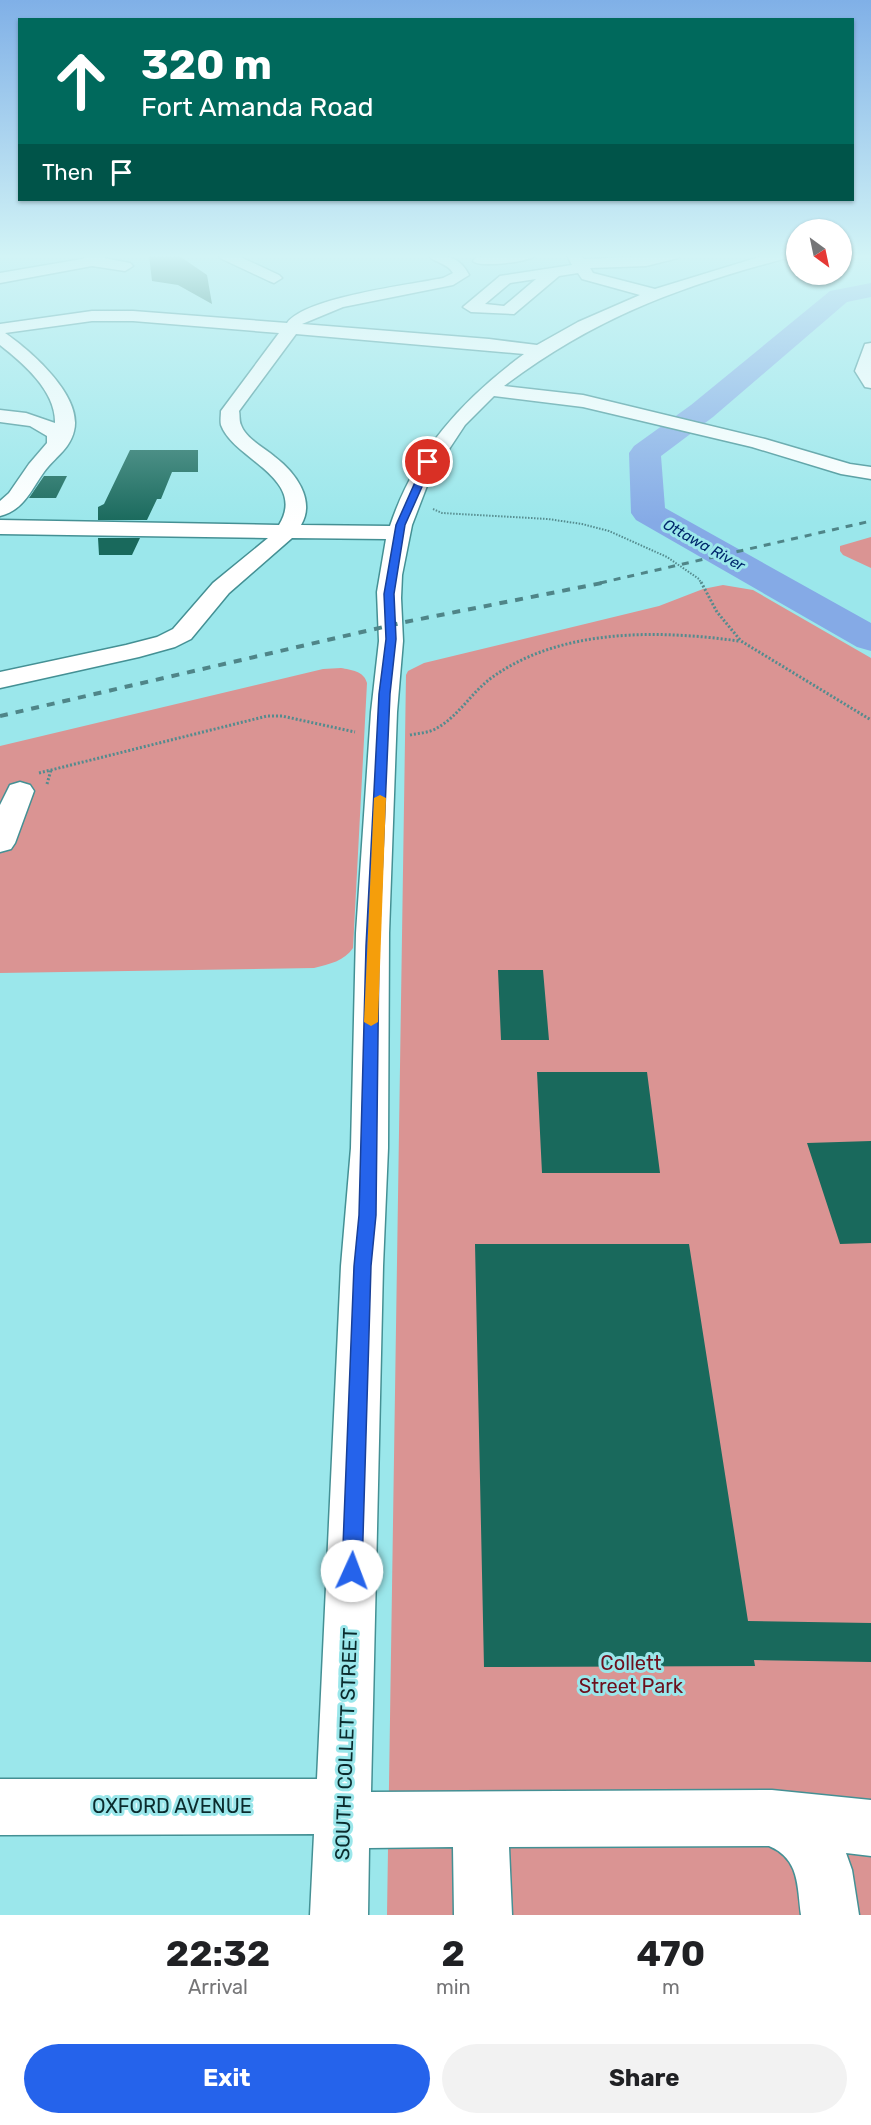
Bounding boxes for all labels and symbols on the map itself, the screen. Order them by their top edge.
north arrow [786,219,852,285]
pin [402,436,453,487]
water label: Ottawa River [660,515,749,575]
position arrow [320,1539,384,1603]
street label: SOUTH COLLETT STREET [330,1627,362,1861]
park label: Collett Street Park [579,1651,684,1698]
street label: OXFORD AVENUE [92,1794,252,1818]

